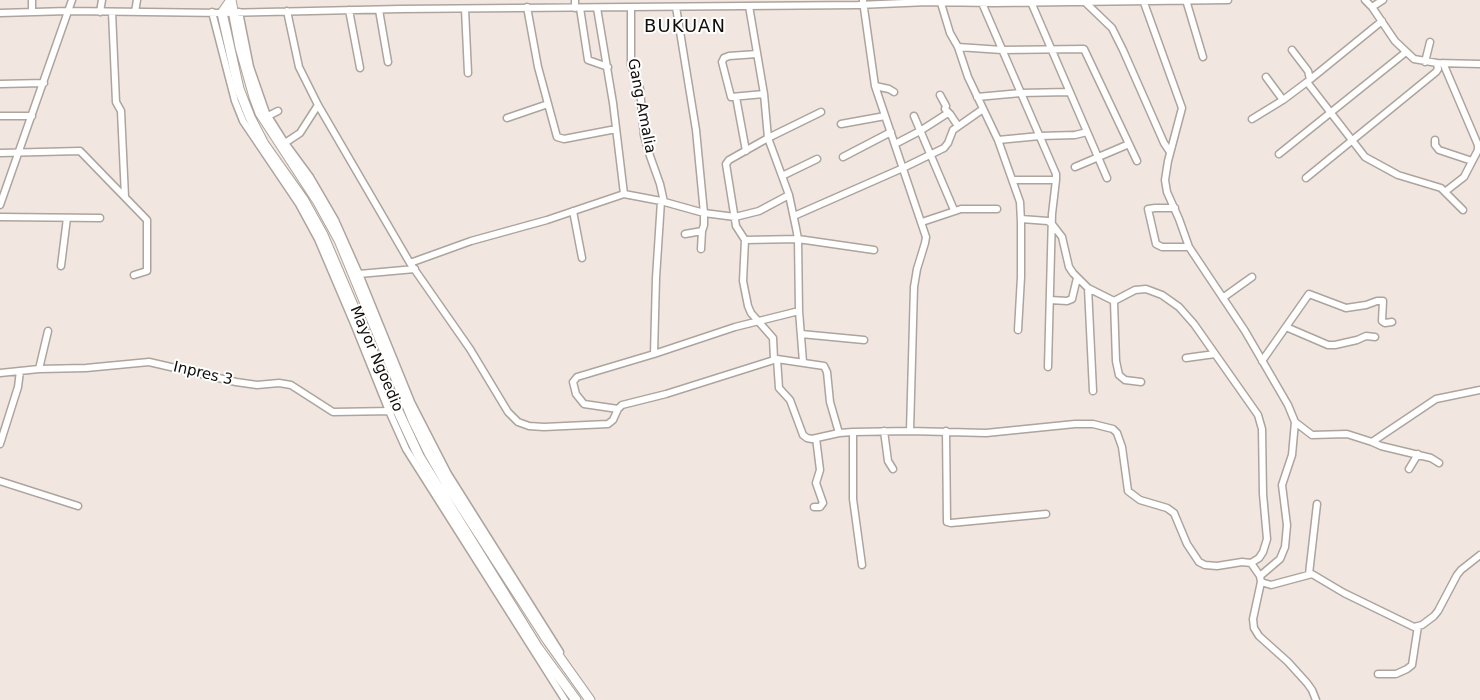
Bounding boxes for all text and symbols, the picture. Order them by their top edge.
district label: BUKUAN [643,16,727,38]
street label: Gang Amalia [623,57,659,155]
street label: Mayor Ngoedio [346,303,406,415]
street label: Inpres 3 [171,358,235,390]

